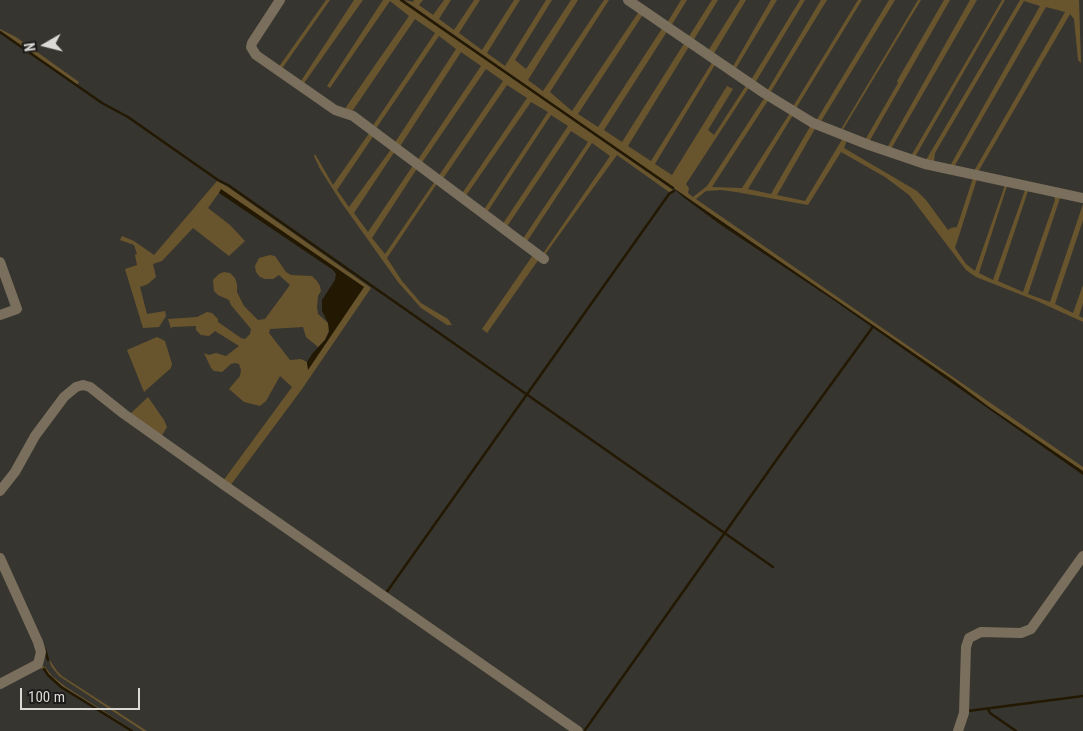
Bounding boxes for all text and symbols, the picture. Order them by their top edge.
north arrow [20,20,70,70]
text: N [22,42,39,52]
scale bar [22,678,142,710]
text: 100 m [28,688,65,706]

